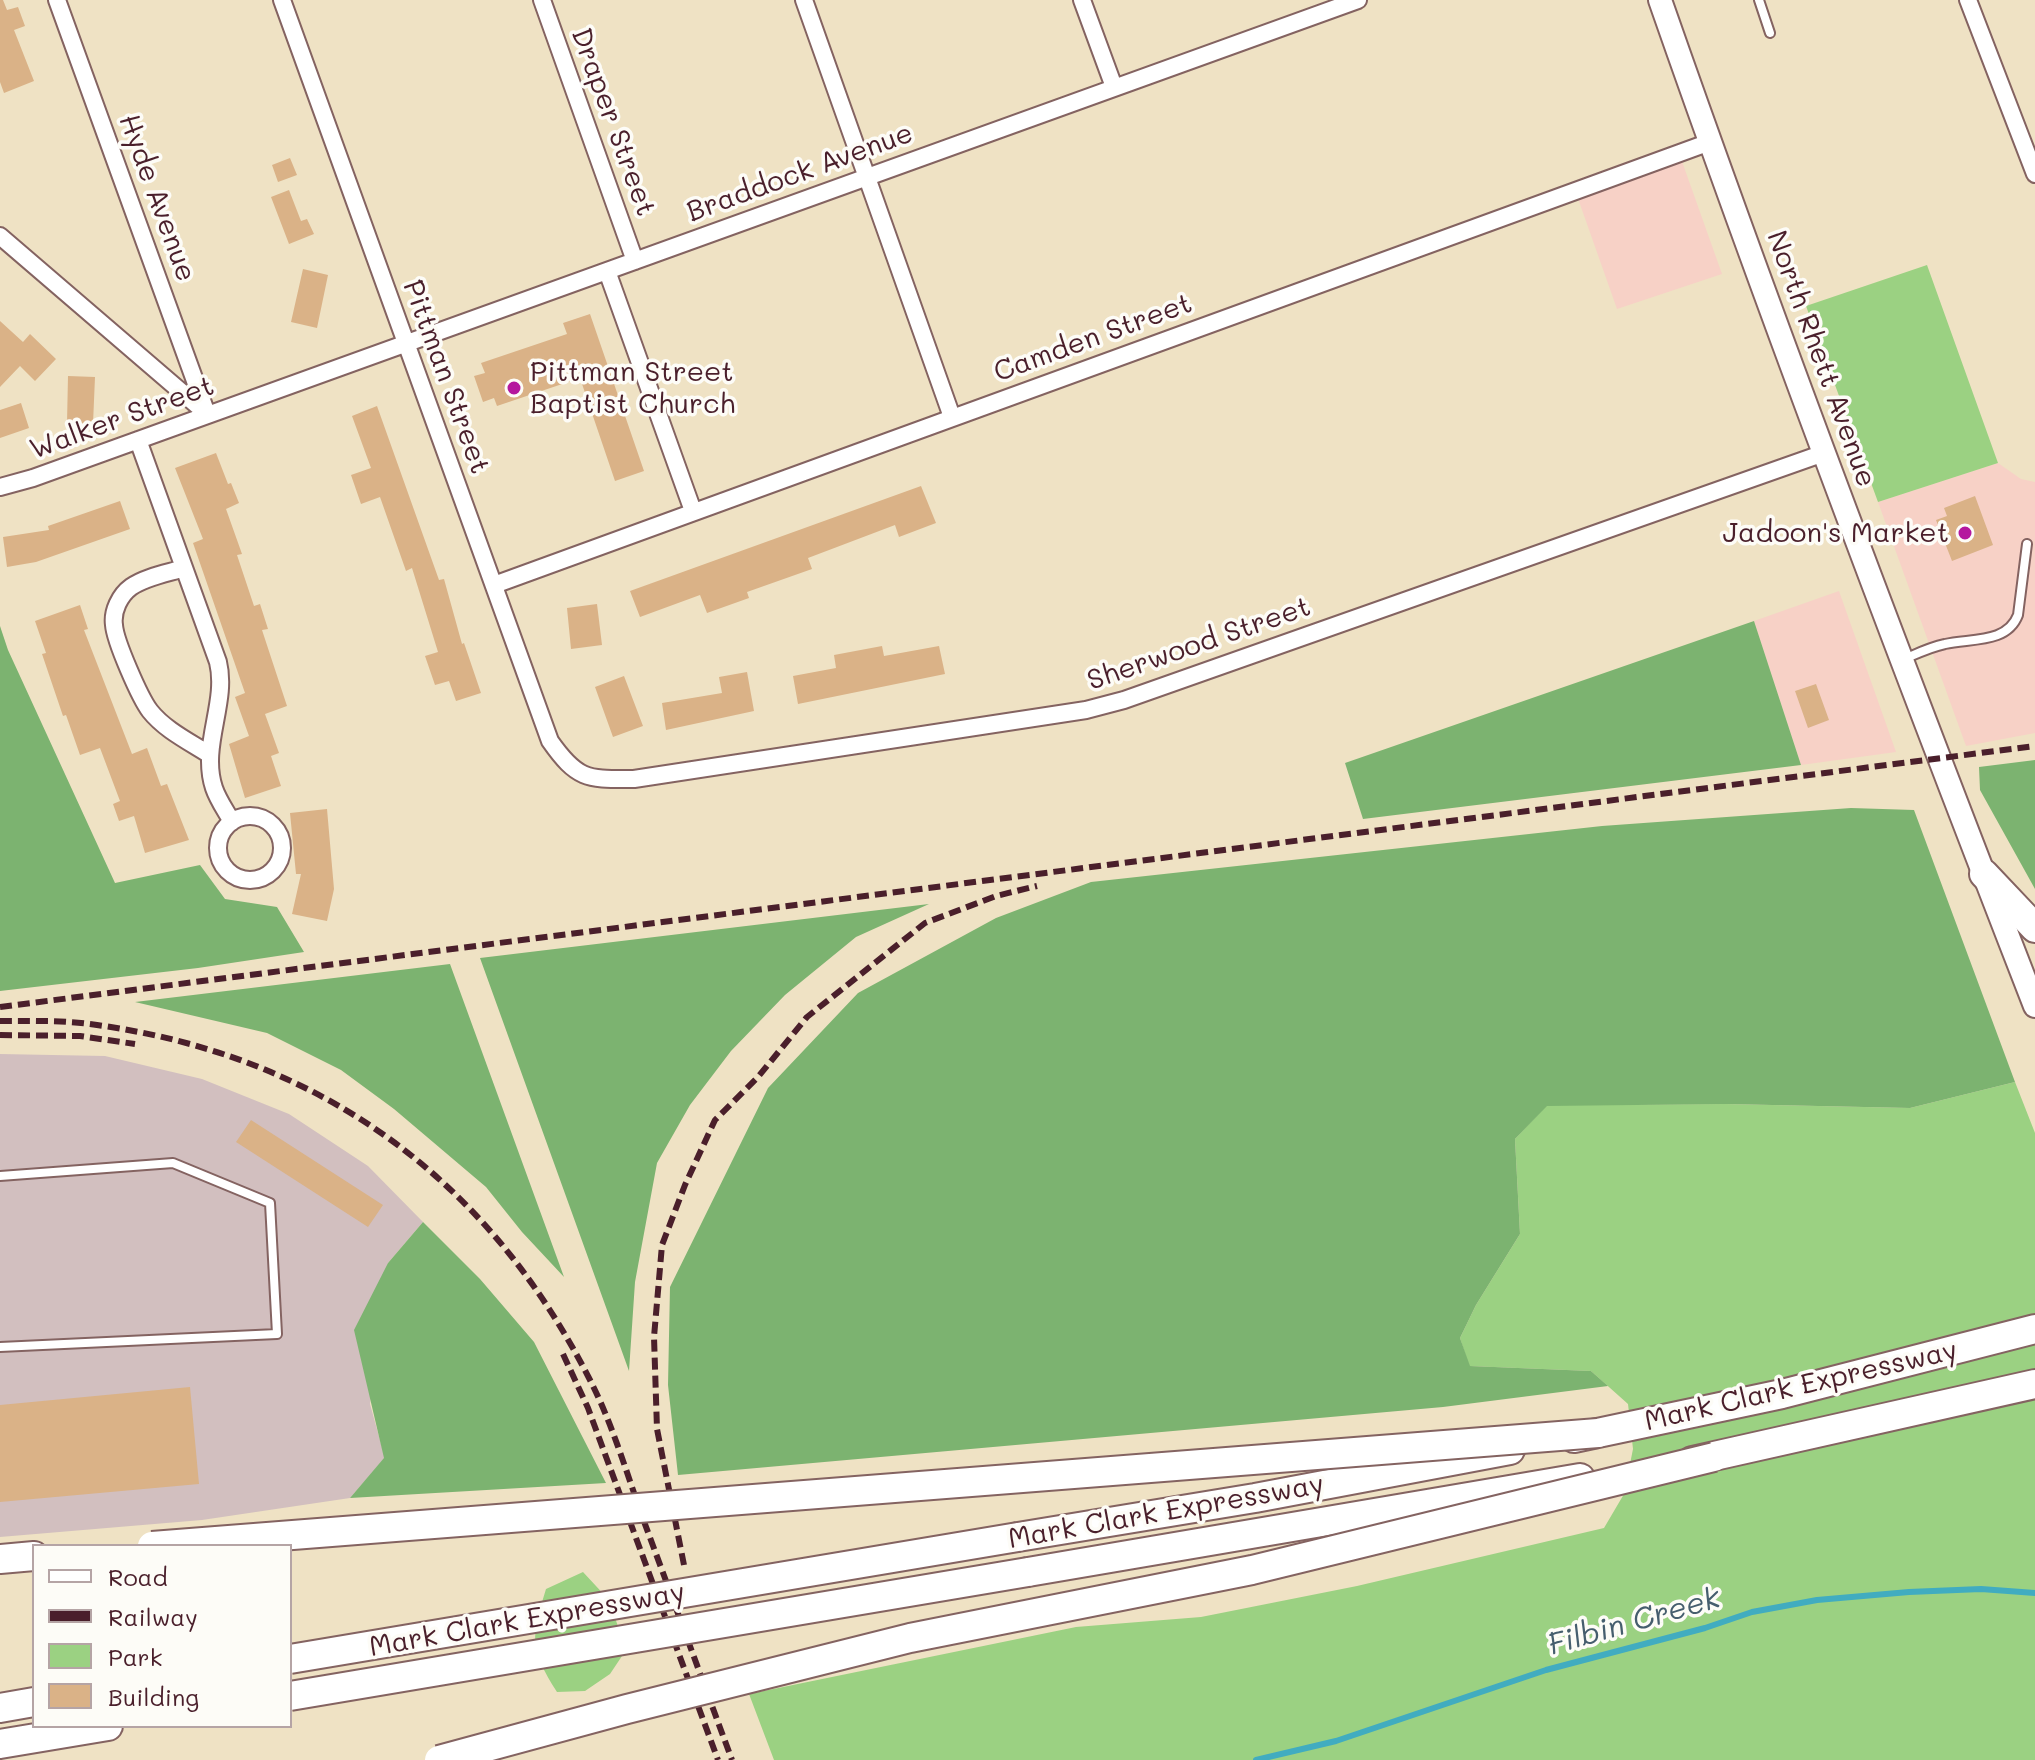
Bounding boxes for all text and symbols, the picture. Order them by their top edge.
street label: Draper Street [563,23,663,221]
street label: Hyde Avenue [111,110,203,286]
street label: Braddock Avenue [682,116,918,230]
street label: North Rhett Avenue [1759,226,1883,492]
street label: Pittman Street [395,276,497,478]
street label: Camden Street [989,287,1197,389]
place label: Pittman Street Baptist Church [530,355,735,421]
street label: Walker Street [25,369,219,467]
marker: Pittman Street Baptist Church [505,379,523,397]
place label: Jadoon's Market [1723,516,1949,550]
marker: Jadoon's Market [1956,524,1974,542]
street label: Sherwood Street [1083,590,1315,698]
street label: Mark Clark Expressway [1641,1334,1961,1438]
street label: Mark Clark Expressway [1006,1468,1326,1556]
legend [32,1544,292,1728]
text: Road [108,1561,168,1592]
street label: Mark Clark Expressway [367,1576,687,1664]
water label: Filbin Creek [1544,1580,1724,1664]
text: Railway [108,1601,198,1632]
text: Park [108,1641,162,1672]
text: Building [108,1681,199,1712]

